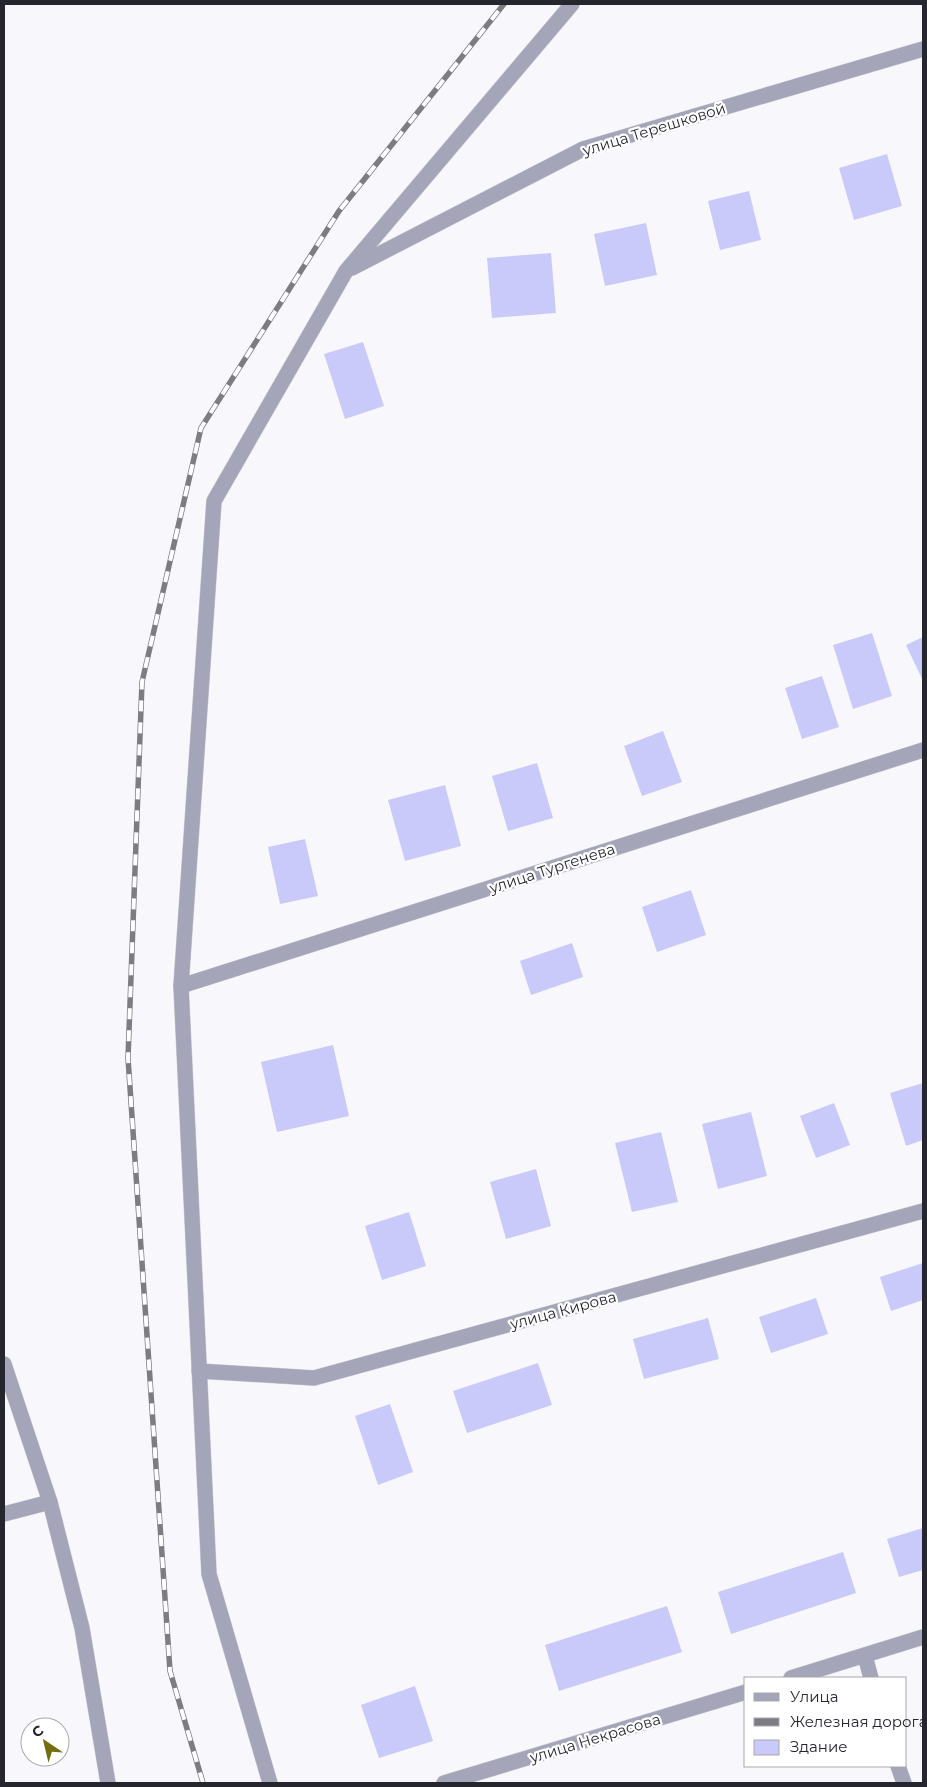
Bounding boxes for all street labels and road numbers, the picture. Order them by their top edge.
street label: улица Терешковой [579,98,728,160]
street label: улица Тургенева [486,839,617,898]
street label: улица Кирова [507,1287,618,1334]
street label: улица Некрасова [526,1709,663,1767]

